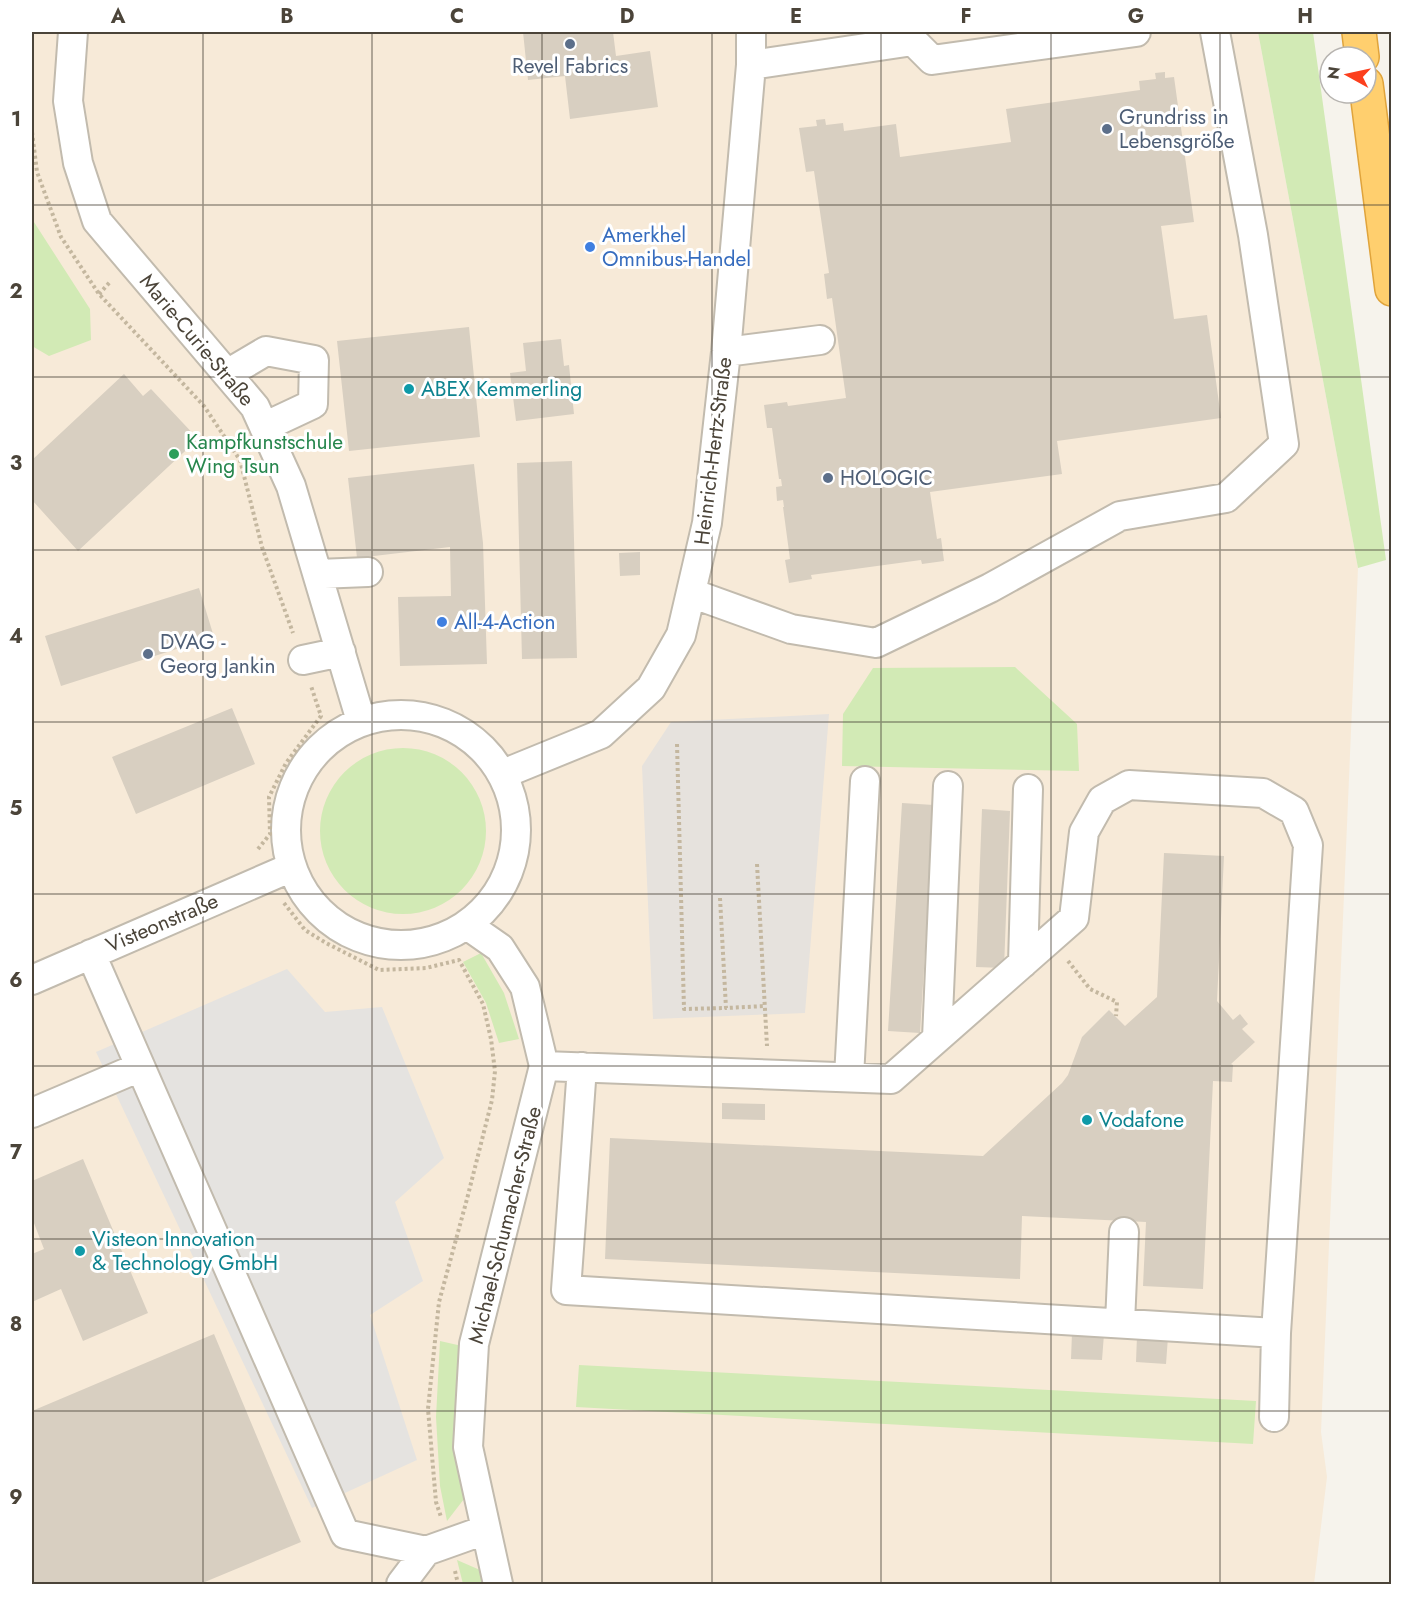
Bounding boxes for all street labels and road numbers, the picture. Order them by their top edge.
street label: Marie-Curie-Straße [133,267,262,413]
street label: Heinrich-Hertz-Straße [687,355,739,547]
street label: Visteonstraße [101,886,223,960]
street label: Michael-Schumacher-Straße [461,1103,549,1347]

